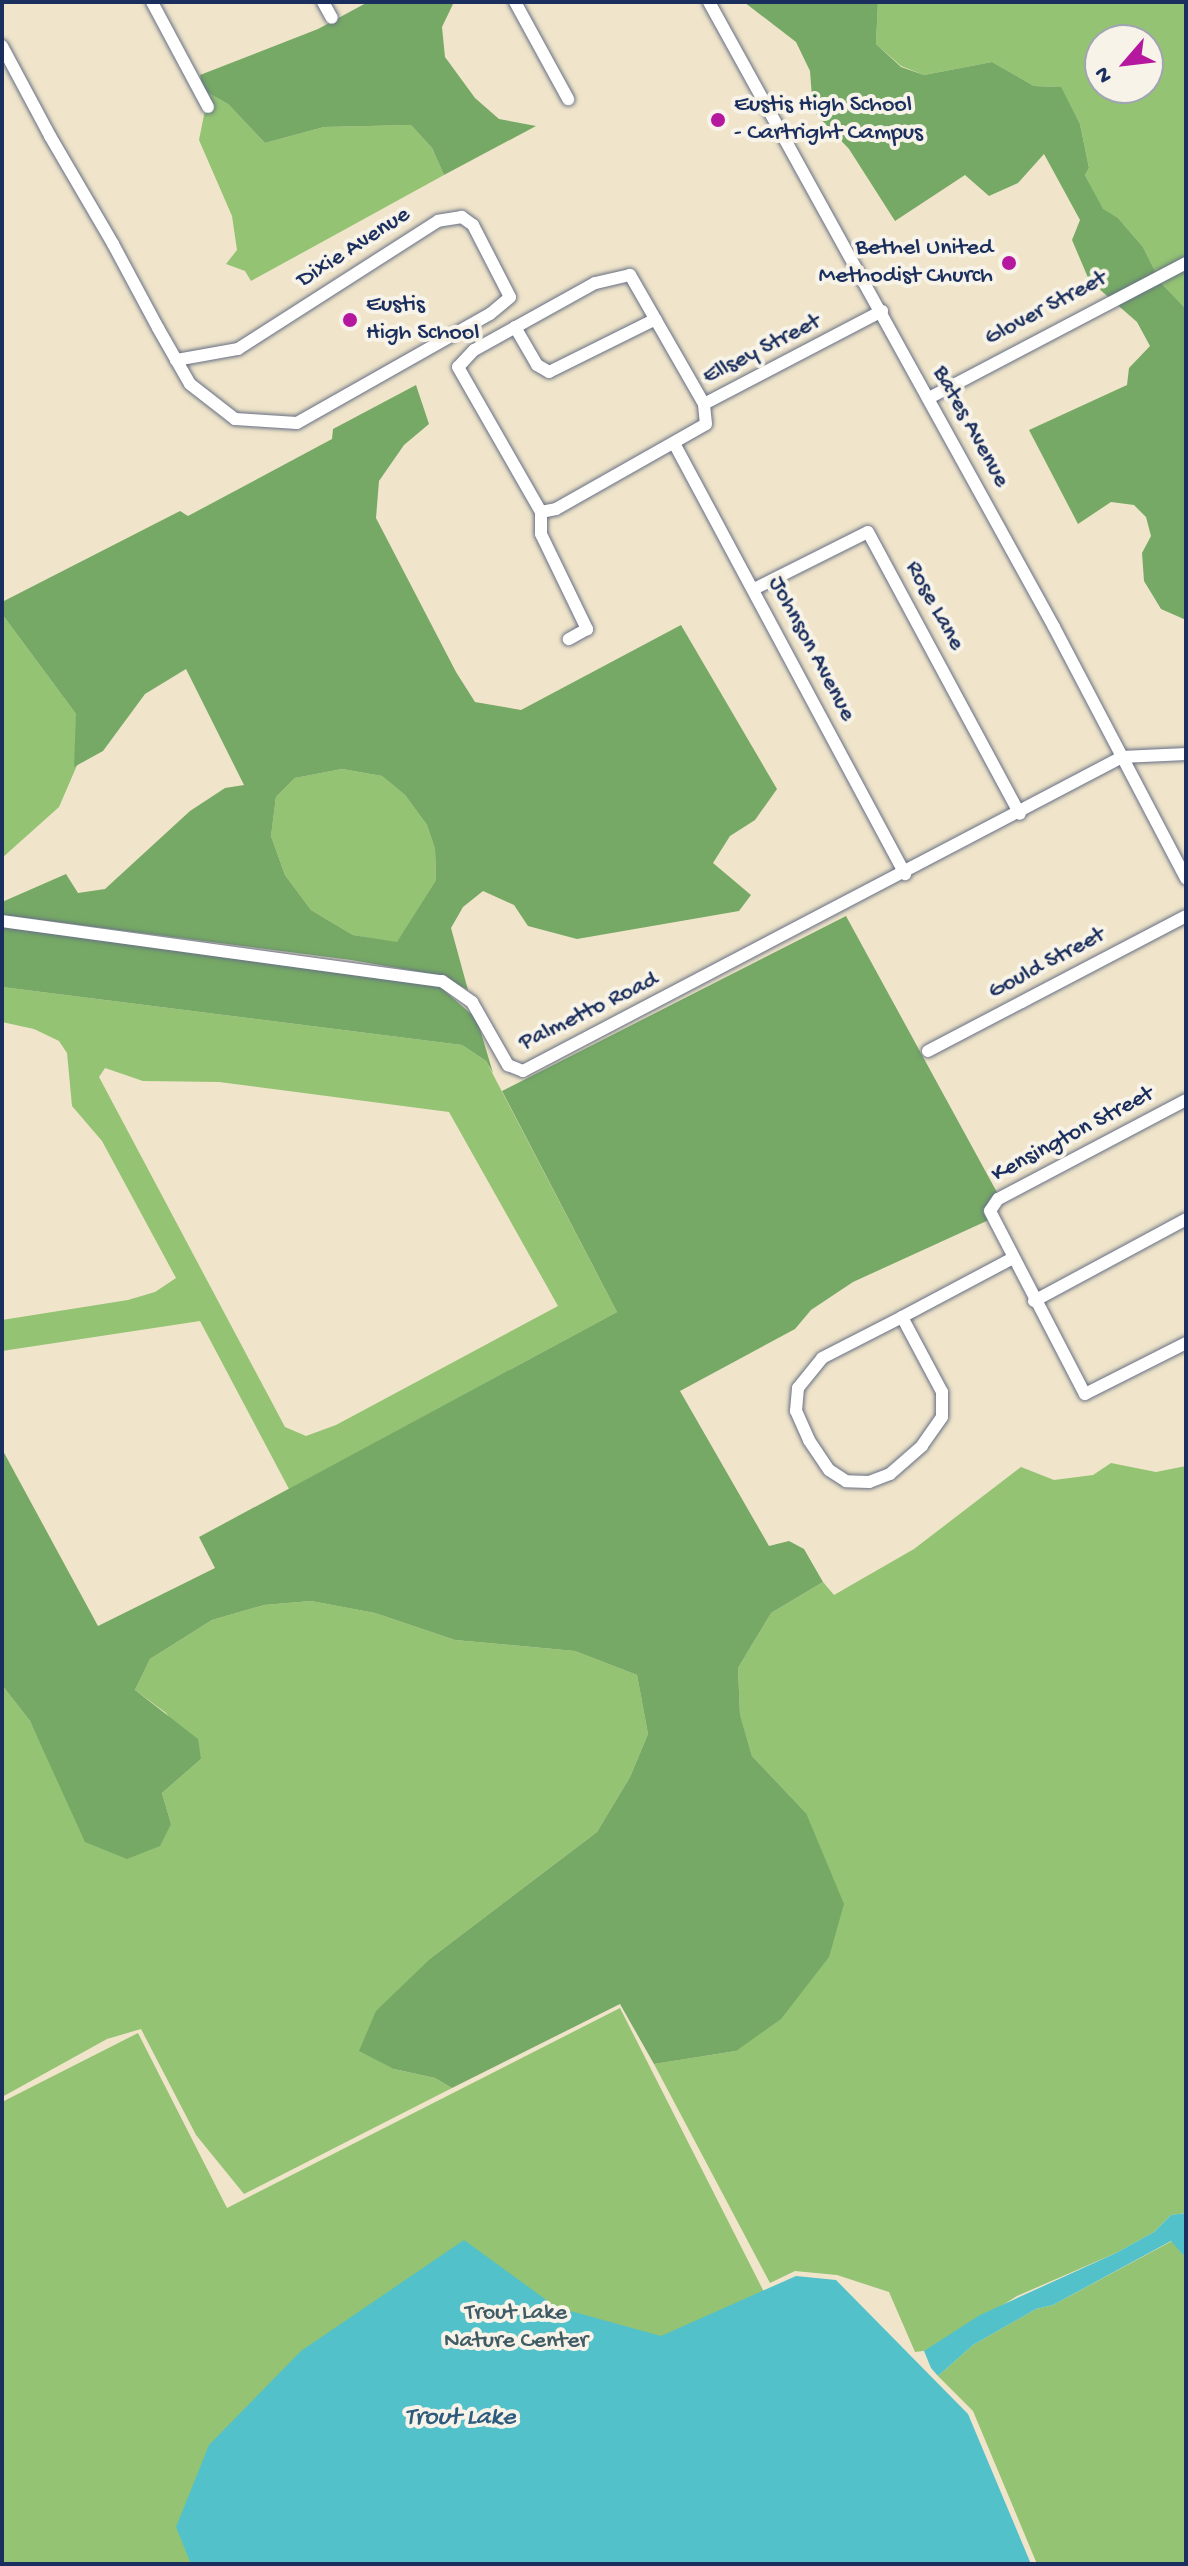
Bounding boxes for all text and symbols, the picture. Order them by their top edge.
north arrow [1084,24,1164,104]
text: N [1090,62,1119,87]
place label: Eustis High School - Cartright Campus [734,92,923,148]
marker: Eustis High School - Cartright Campus [709,111,727,129]
street label: Dixie Avenue [292,201,416,295]
place label: Bethel United Methodist Church [819,235,993,291]
marker: Bethel United Methodist Church [1000,254,1018,272]
street label: Glover Street [980,265,1112,353]
place label: Eustis High School [366,292,480,348]
street label: Ellsey Street [698,308,826,392]
marker: Eustis High School [341,311,359,329]
street label: Bates Avenue [925,361,1015,493]
street label: Rose Lane [898,556,970,656]
street label: Johnson Avenue [761,572,861,726]
street label: Gould Street [984,921,1110,1007]
street label: Palmetto Road [515,966,663,1058]
street label: Kensington Street [987,1080,1159,1190]
park label: Trout Lake Nature Center [444,2300,588,2356]
water label: Trout Lake [405,2403,515,2435]

